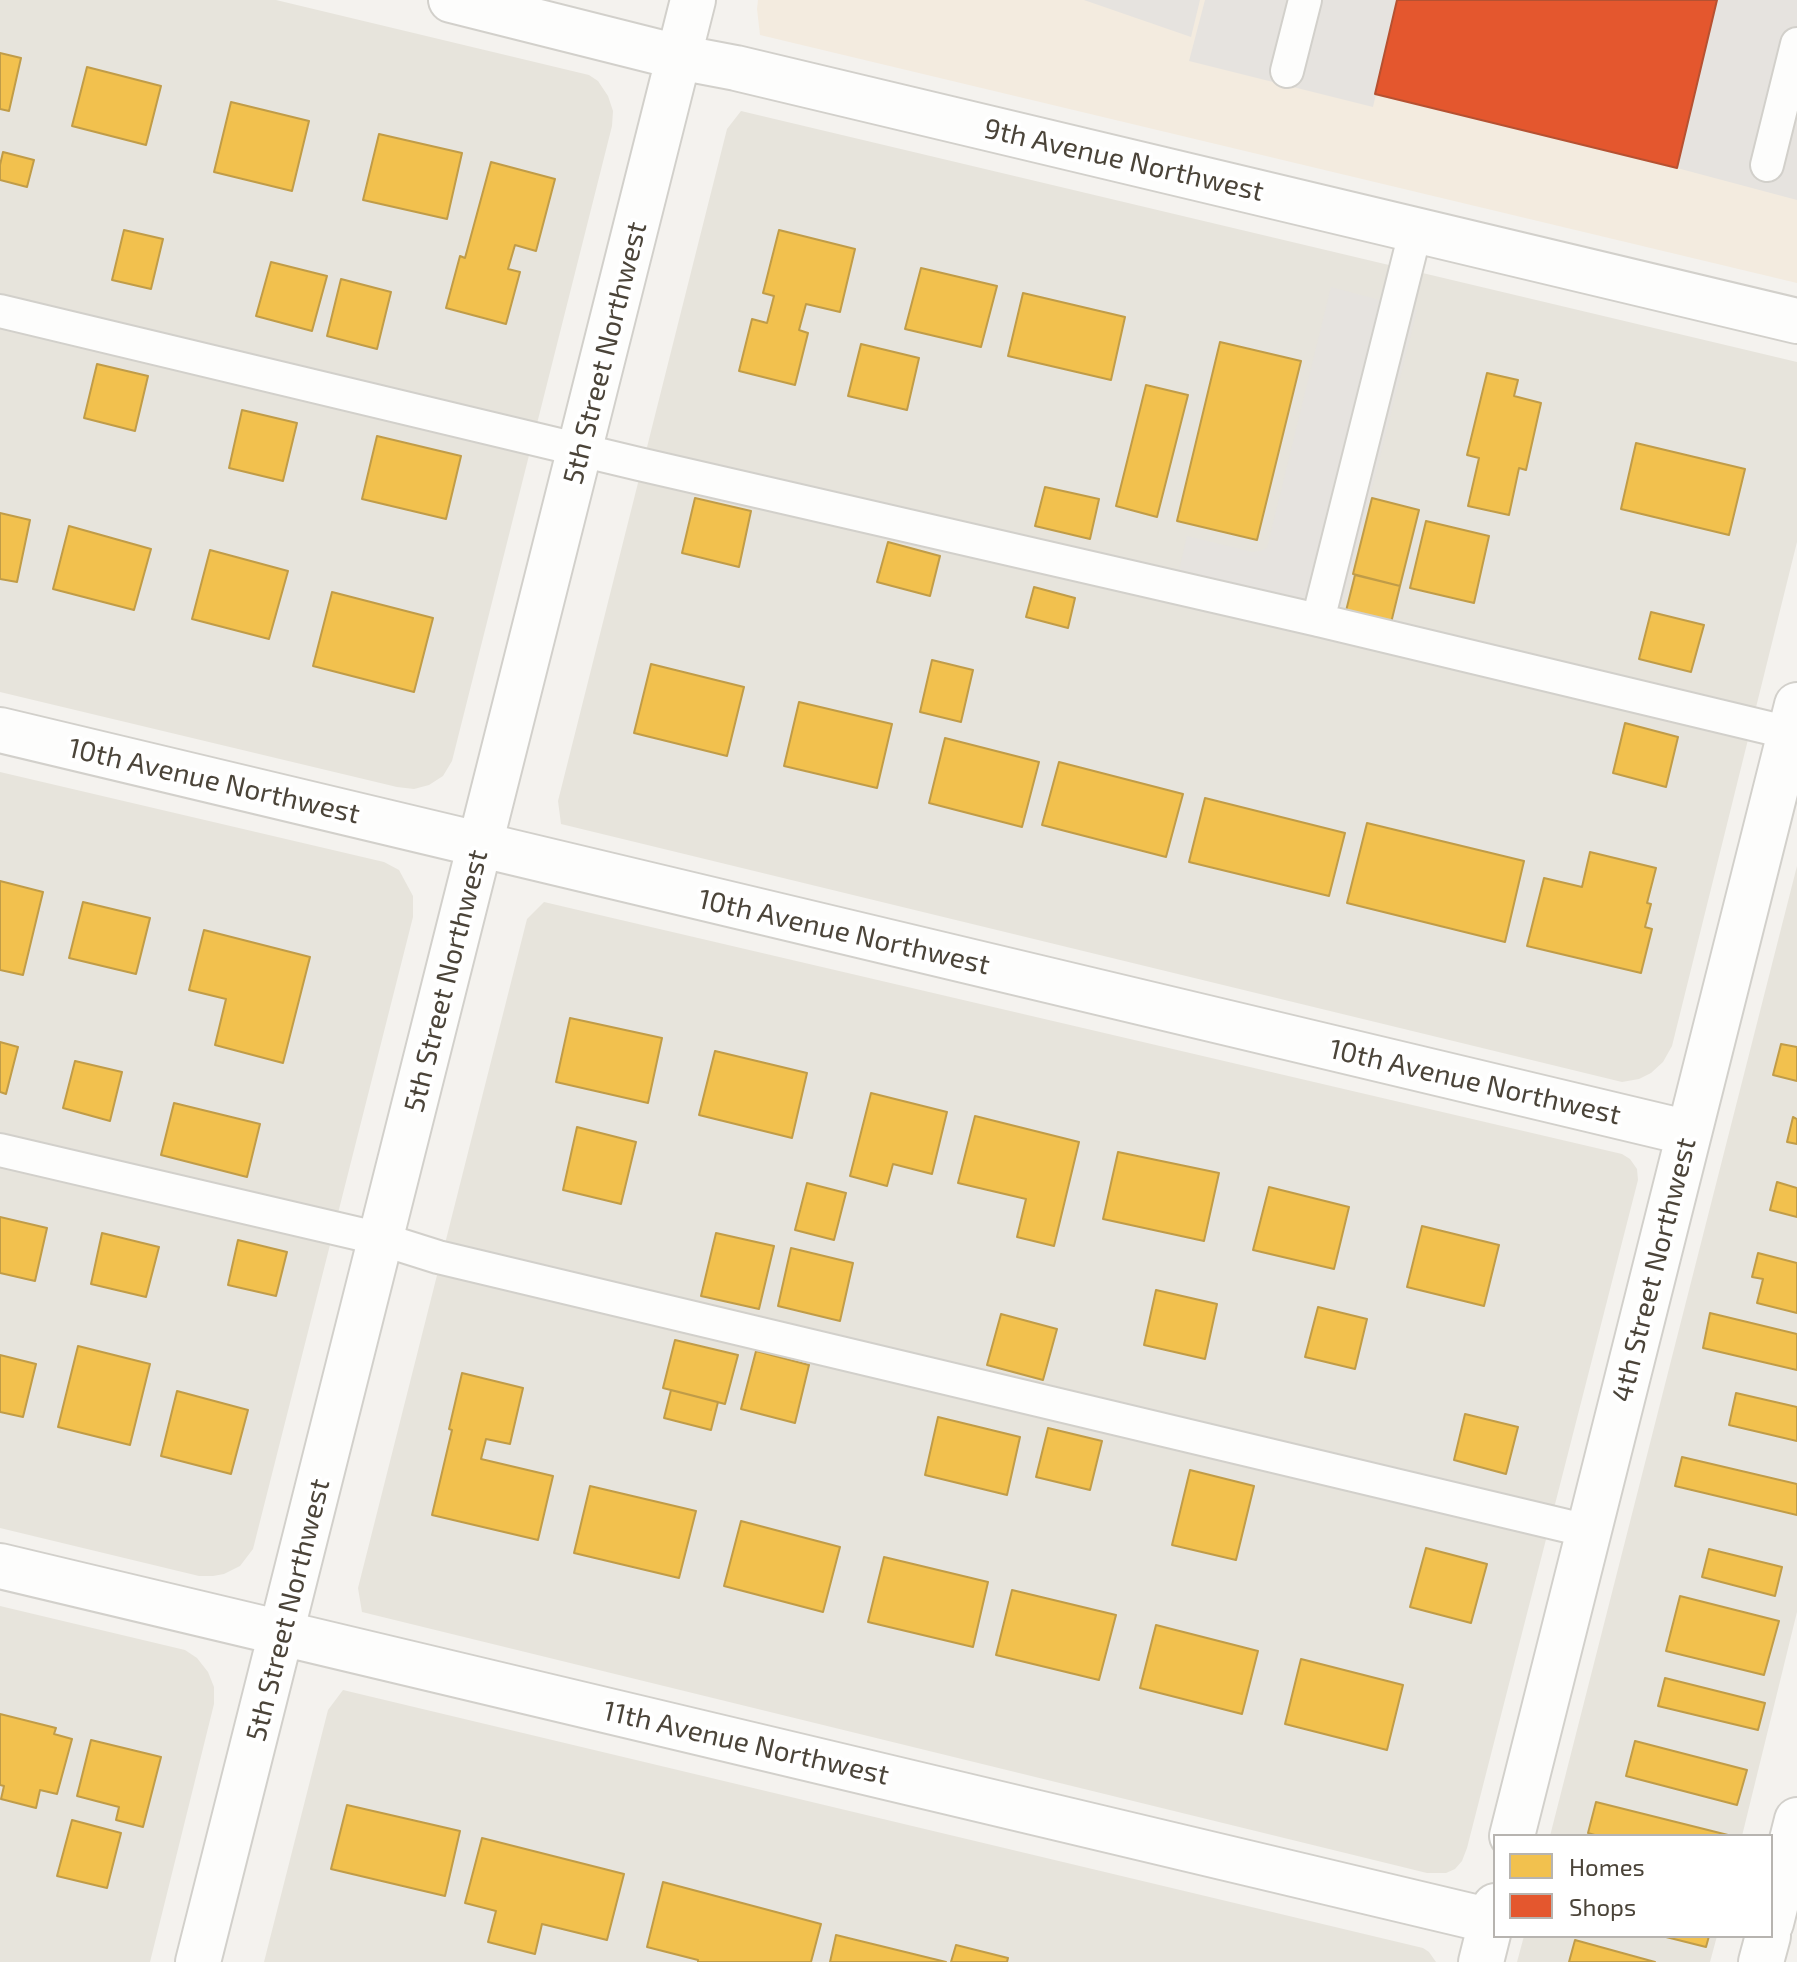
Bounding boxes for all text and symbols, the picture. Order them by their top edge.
street label: 9th Avenue Northwest [981,111,1267,209]
street label: 5th Street Northwest [556,218,654,488]
street label: 10th Avenue Northwest [65,731,363,831]
street label: 5th Street Northwest [397,846,495,1116]
street label: 10th Avenue Northwest [695,882,993,982]
street label: 10th Avenue Northwest [1326,1032,1624,1132]
street label: 4th Street Northwest [1605,1134,1703,1406]
street label: 5th Street Northwest [239,1475,337,1745]
street label: 11th Avenue Northwest [600,1694,892,1792]
legend [1493,1834,1773,1938]
text: Homes [1569,1852,1645,1881]
text: Shops [1569,1892,1636,1921]

